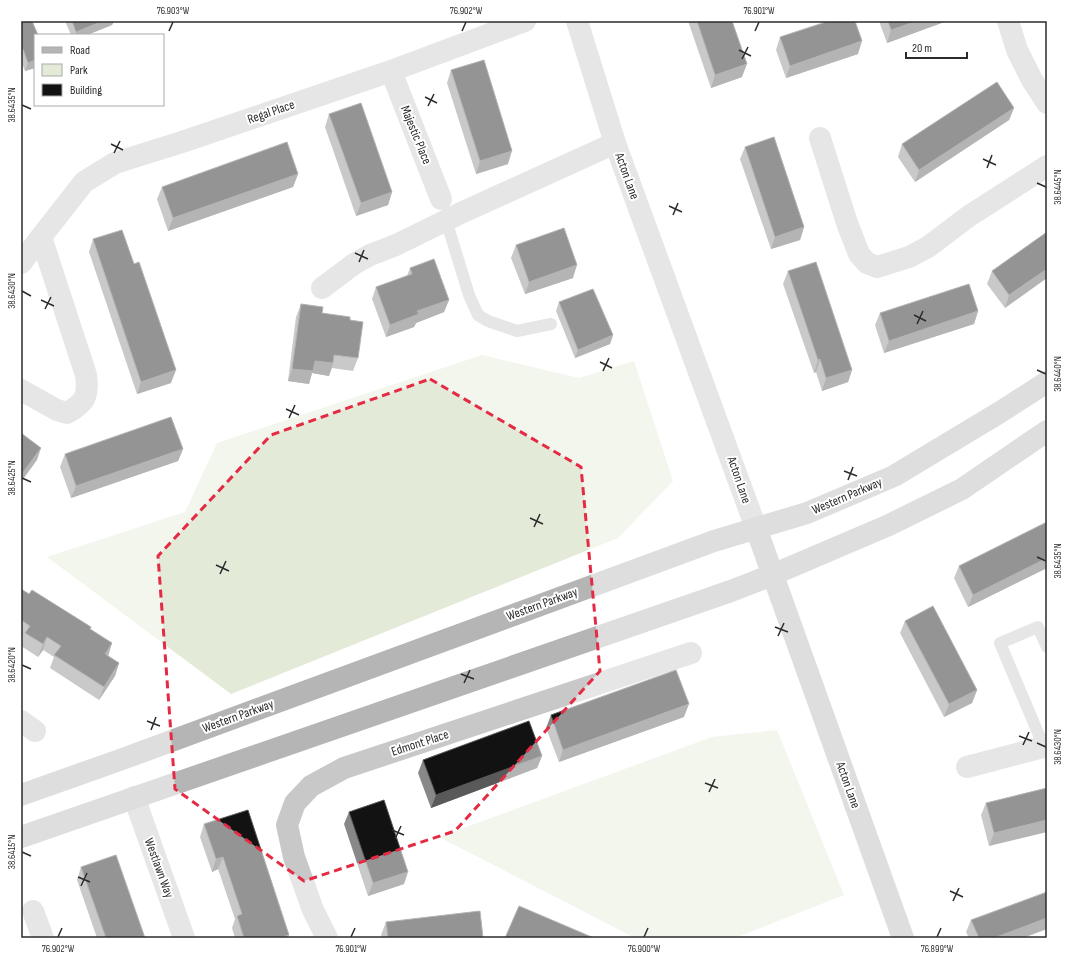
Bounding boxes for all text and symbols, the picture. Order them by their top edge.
text: 76.903°W [157,5,190,17]
text: 76.902°W [450,5,483,17]
text: 76.901°W [743,5,775,17]
legend [34,34,164,106]
scale bar [906,34,967,60]
text: 20 m [912,41,932,56]
text: Road [70,43,90,58]
text: Park [70,63,88,78]
text: Building [70,83,102,98]
text: 38.6435°N [6,87,18,123]
street label: Regal Place [245,96,297,128]
street label: Majestic Place [397,103,435,167]
street label: Acton Lane [611,150,643,201]
text: 38.6445°N [1052,169,1064,205]
text: 38.6430°N [6,273,18,309]
text: 38.6440°N [1052,356,1064,392]
street label: Acton Lane [723,454,754,505]
text: 38.6425°N [6,460,18,496]
street label: Western Parkway [809,474,885,518]
text: 38.6435°N [1052,543,1064,579]
street label: Western Parkway [504,584,580,624]
text: 38.6420°N [6,647,18,683]
street label: Western Parkway [200,696,276,736]
street label: Edmont Place [389,726,451,760]
text: 38.6430°N [1052,729,1064,765]
street label: Acton Lane [832,759,864,810]
text: 38.6415°N [6,835,18,869]
street label: Westlawn Way [141,836,177,900]
text: 76.902°W [42,943,75,955]
text: 76.901°W [335,943,367,955]
text: 76.900°W [628,943,661,955]
text: 76.899°W [921,943,954,955]

